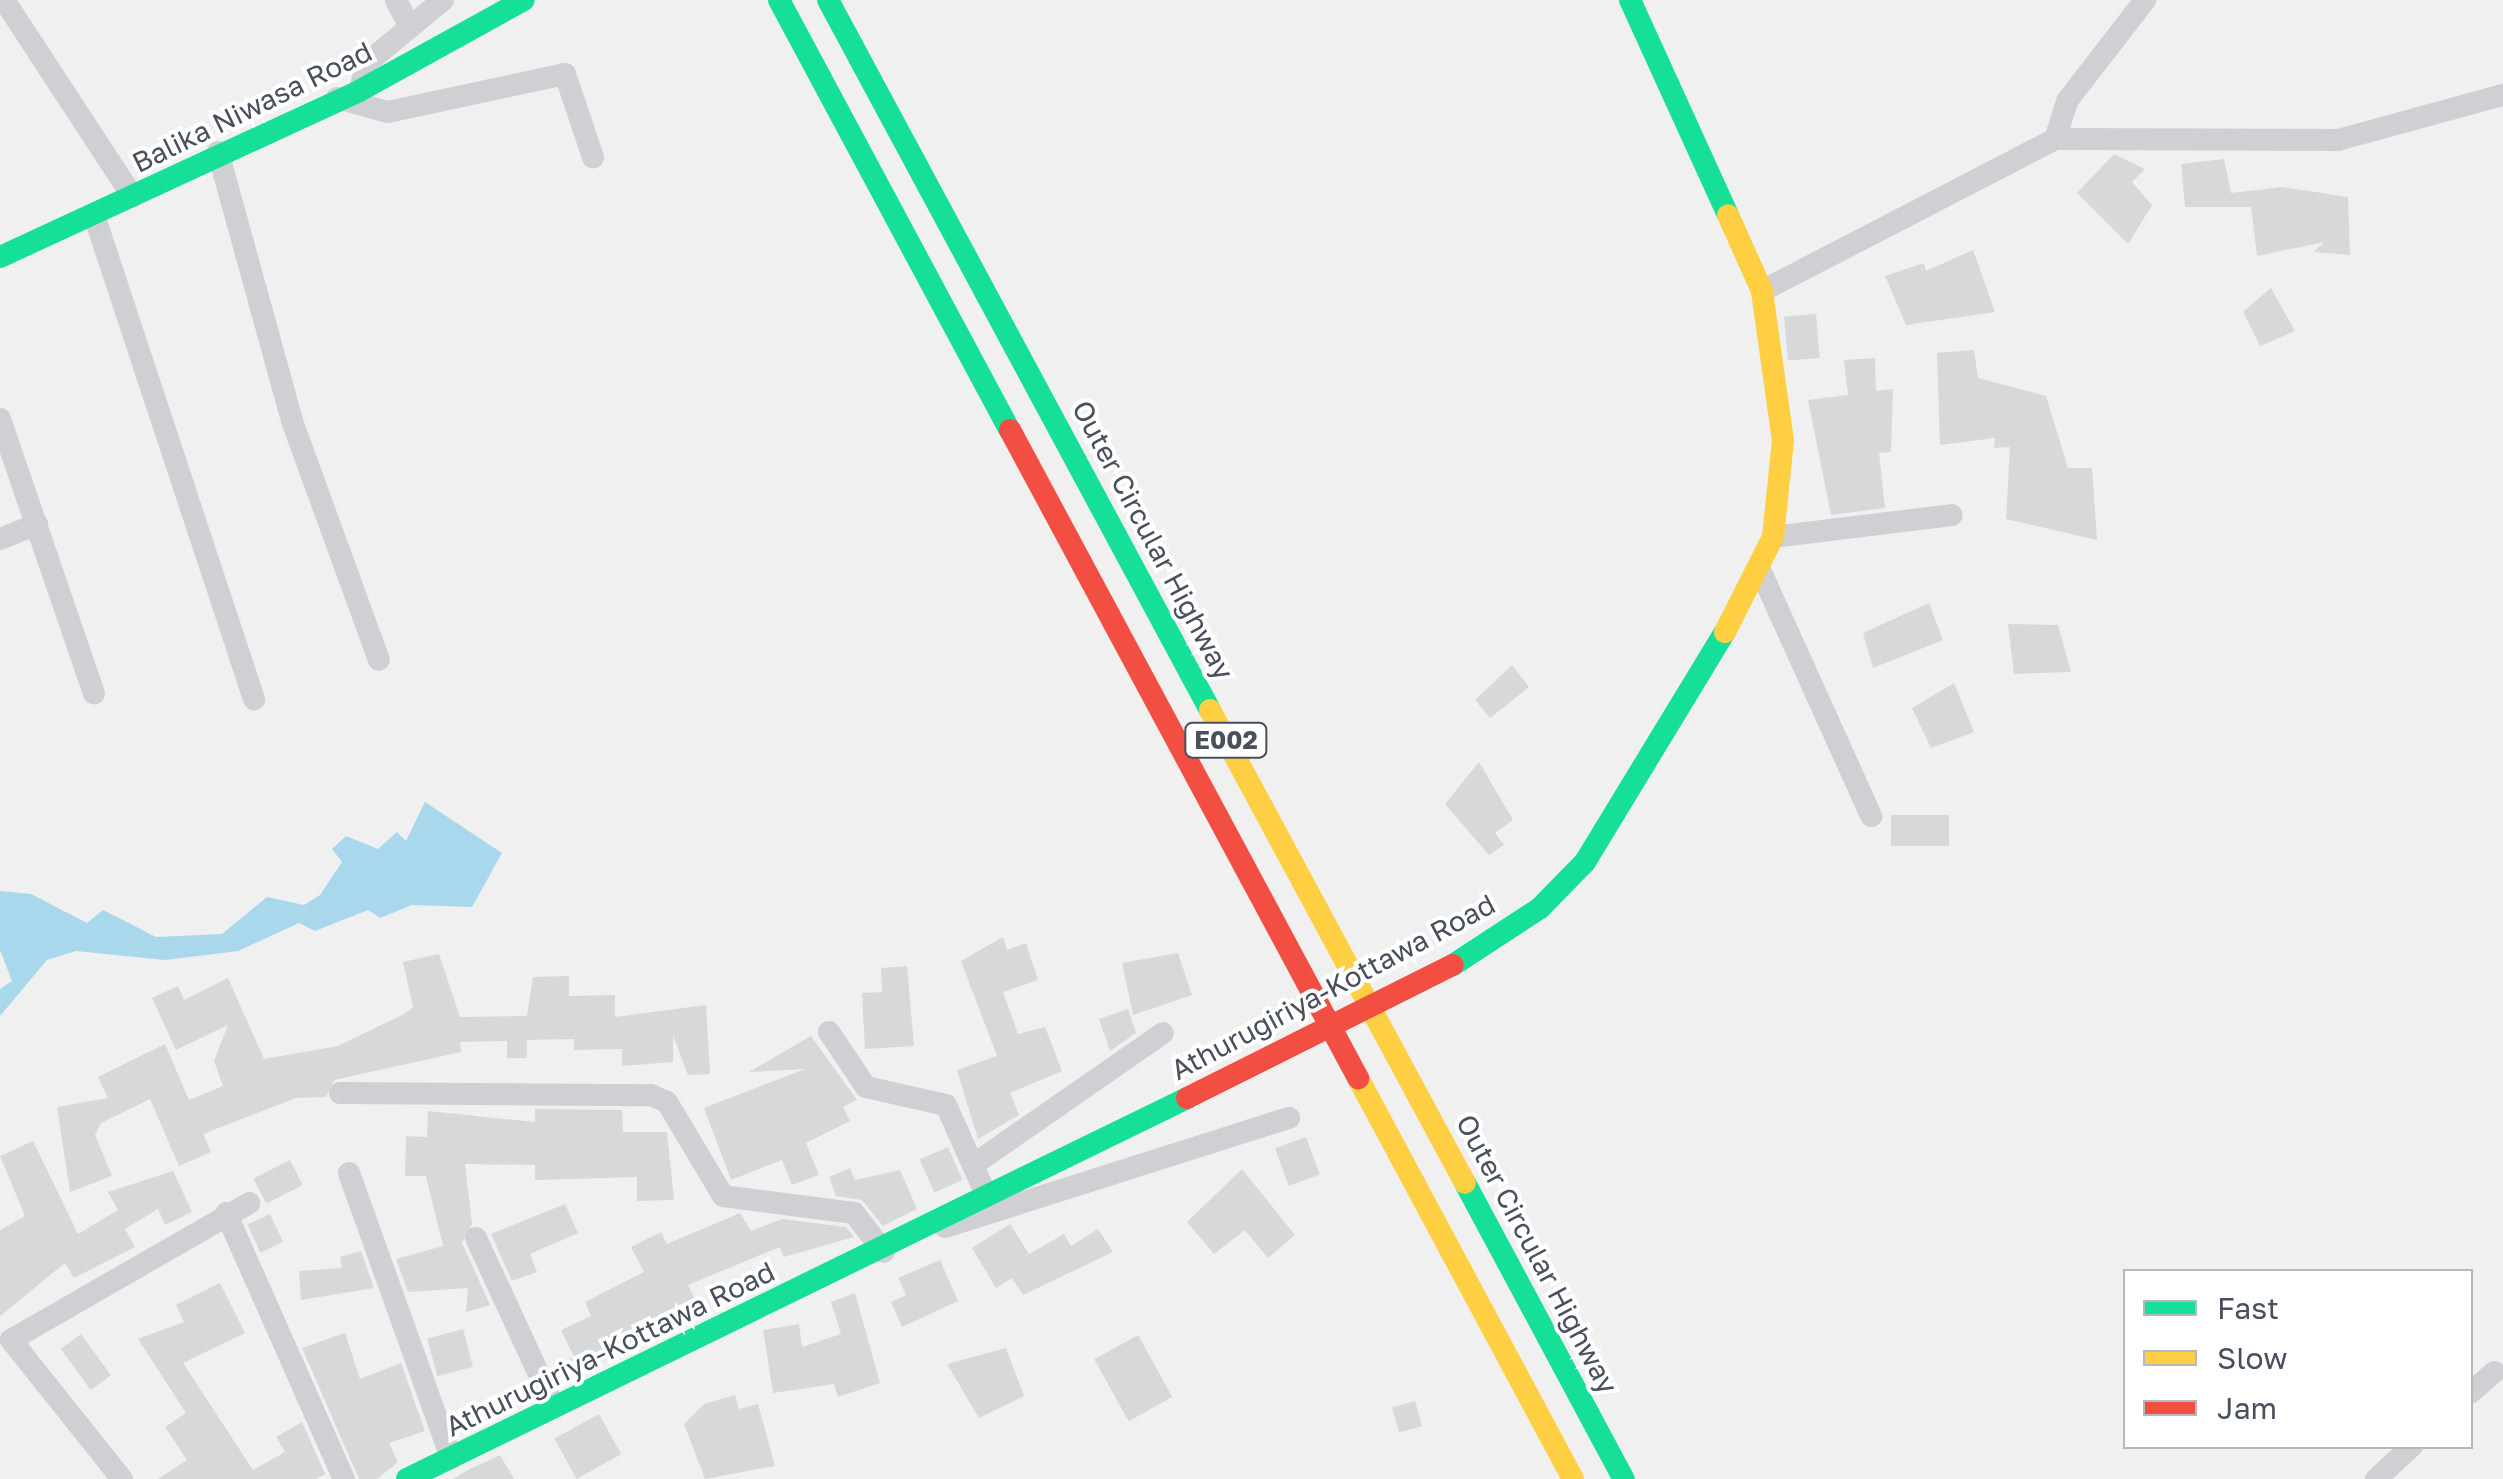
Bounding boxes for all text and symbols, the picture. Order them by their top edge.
street label: Balika Niwasa Road [127,34,377,180]
street label: Outer Circular Highway [1065,395,1241,685]
road number: E002 [1184,720,1268,760]
street label: Athurugiriya-Kottawa Road [1165,887,1501,1087]
street label: Outer Circular Highway [1449,1109,1625,1399]
street label: Athurugiriya-Kottawa Road [440,1255,780,1443]
legend [2123,1269,2473,1449]
text: Fast [2217,1290,2279,1326]
text: Slow [2217,1340,2288,1376]
text: Jam [2217,1390,2277,1426]

